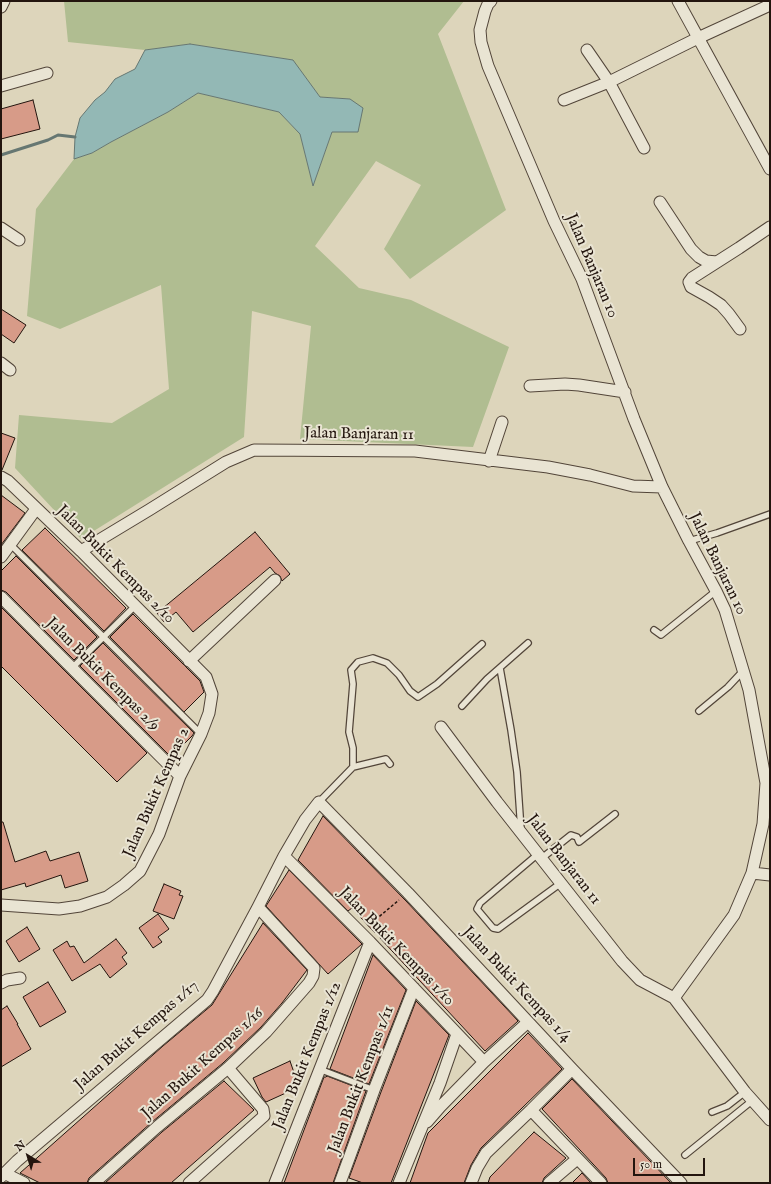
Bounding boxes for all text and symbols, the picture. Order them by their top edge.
street label: Jalan Banjaran 10 [560,211,622,321]
street label: Jalan Banjaran 11 [304,424,414,446]
street label: Jalan Bukit Kempas 2/10 [52,502,178,628]
street label: Jalan Banjaran 10 [684,510,750,618]
street label: Jalan Bukit Kempas 2/9 [41,614,163,736]
street label: Jalan Bukit Kempas 2 [120,725,194,861]
street label: Jalan Banjaran 11 [522,811,604,909]
street label: Jalan Bukit Kempas 1/10 [334,883,458,1011]
street label: Jalan Bukit Kempas 1/4 [457,923,575,1047]
street label: Jalan Bukit Kempas 1/17 [71,977,203,1095]
street label: Jalan Bukit Kempas 1/12 [270,979,346,1133]
street label: Jalan Bukit Kempas 1/16 [138,1004,268,1124]
street label: Jalan Bukit Kempas 1/11 [325,1004,399,1156]
north arrow [8,1136,48,1176]
text: N [13,1138,29,1155]
scale bar [635,1150,707,1176]
text: 50 m [640,1157,662,1172]

